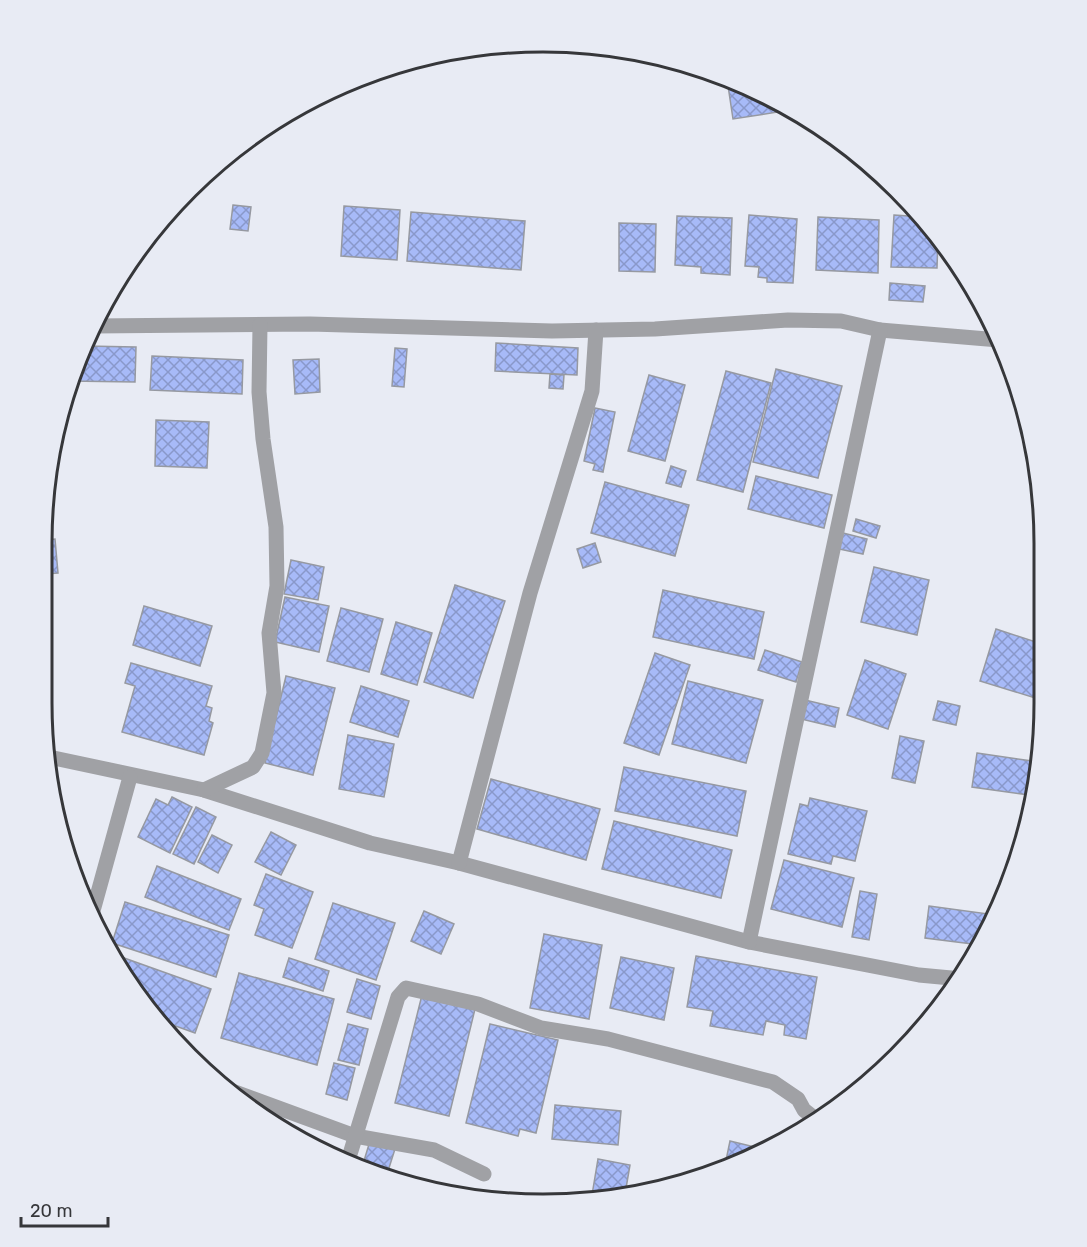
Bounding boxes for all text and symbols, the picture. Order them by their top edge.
scale bar [21,1190,108,1228]
text: 20 m [30,1200,72,1222]

